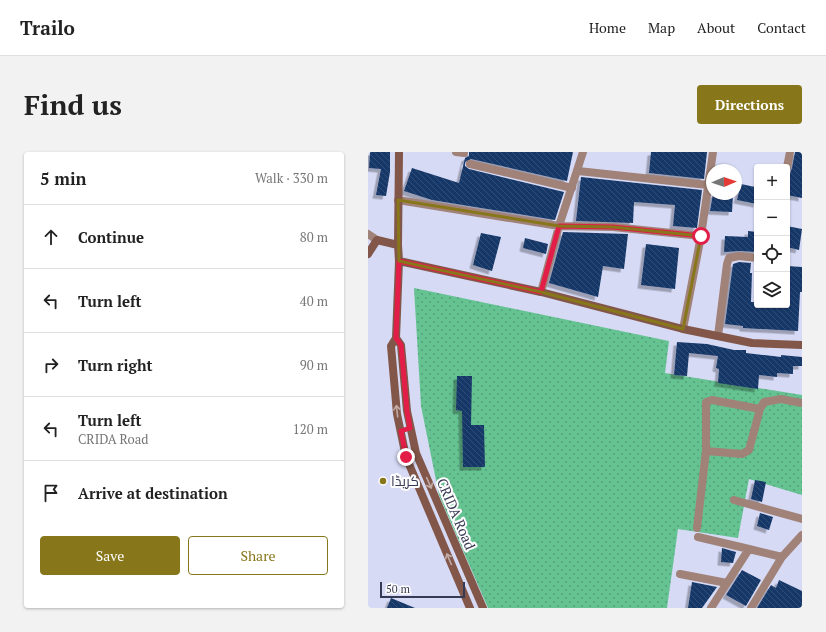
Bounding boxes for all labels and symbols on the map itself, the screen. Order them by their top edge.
north arrow [706,164,742,200]
route start [692,227,710,245]
one-way arrow [394,405,401,418]
route end [397,448,415,466]
place label: کریڈا [391,471,419,490]
street label: CRIDA Road [433,475,480,553]
marker: کریڈا [378,476,388,486]
one-way arrow [426,476,433,488]
one-way arrow [445,554,453,566]
scale bar [380,580,465,599]

